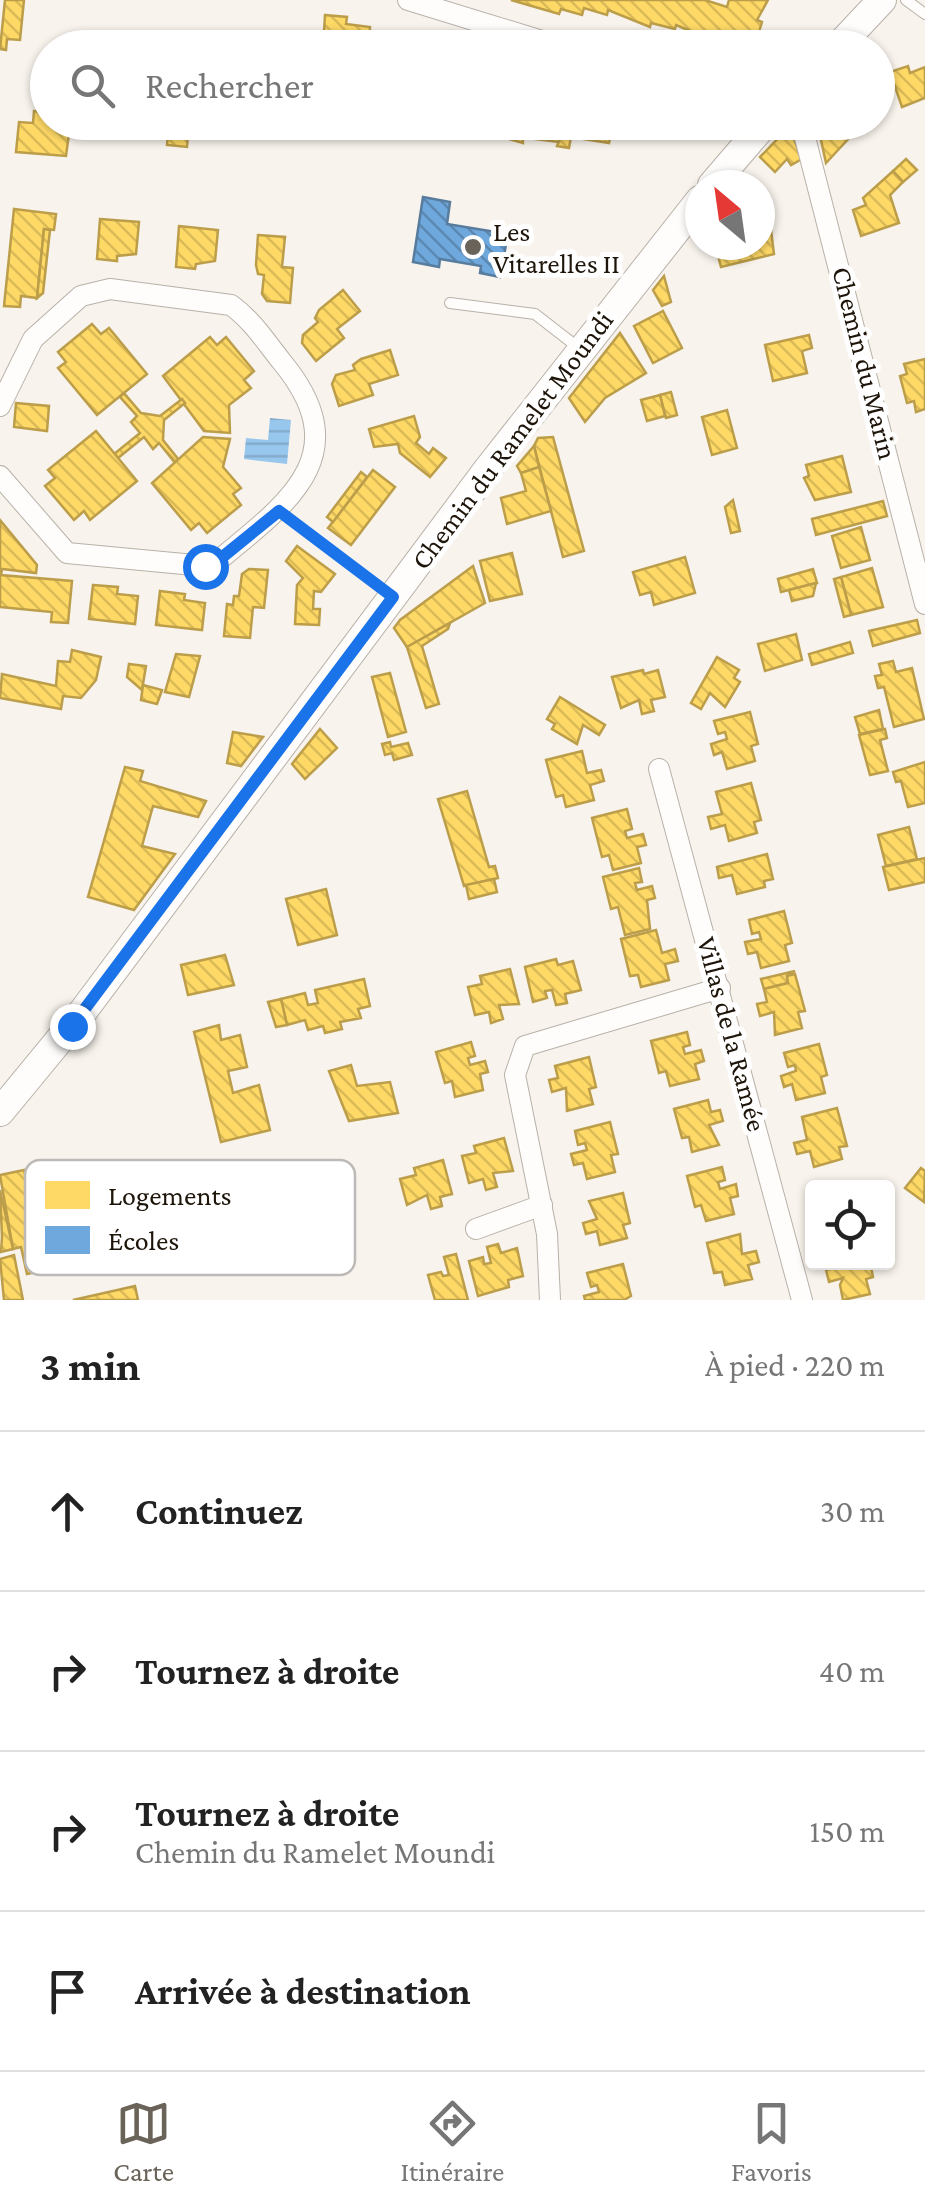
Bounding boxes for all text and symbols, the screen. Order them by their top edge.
search box [30,30,895,140]
icon: search [65,58,120,113]
text: Rechercher [145,64,314,106]
north arrow [685,170,775,260]
place label: Les Vitarelles II [493,216,620,279]
marker: Les Vitarelles II [462,236,484,258]
street label: Chemin du Marin [826,264,904,462]
street label: Chemin du Ramelet Moundi [405,305,619,575]
route start [183,544,229,590]
street label: Villas de la Ramée [691,933,773,1135]
route end [50,1004,96,1050]
legend [25,1160,355,1275]
text: Logements [108,1180,231,1211]
map controls [805,1180,895,1270]
button: locate [805,1180,895,1270]
text: Écoles [108,1225,179,1256]
text: 3 min [40,1342,140,1389]
text: À pied · 220 m [705,1347,885,1383]
icon: ahead [40,1484,95,1539]
text: Continuez [135,1490,303,1532]
text: 30 m [820,1493,885,1529]
icon: right [40,1644,95,1699]
text: Tournez à droite [135,1650,400,1692]
text: 40 m [819,1653,885,1689]
text: Tournez à droite [135,1792,400,1834]
icon: right [40,1804,95,1859]
text: 150 m [809,1813,885,1849]
text: Chemin du Ramelet Moundi [135,1834,495,1870]
icon: arrive [40,1964,95,2019]
text: Arrivée à destination [135,1970,471,2012]
tab: Carte [113,2096,174,2187]
tab: Itinéraire [401,2096,504,2187]
tab: Favoris [731,2096,812,2187]

